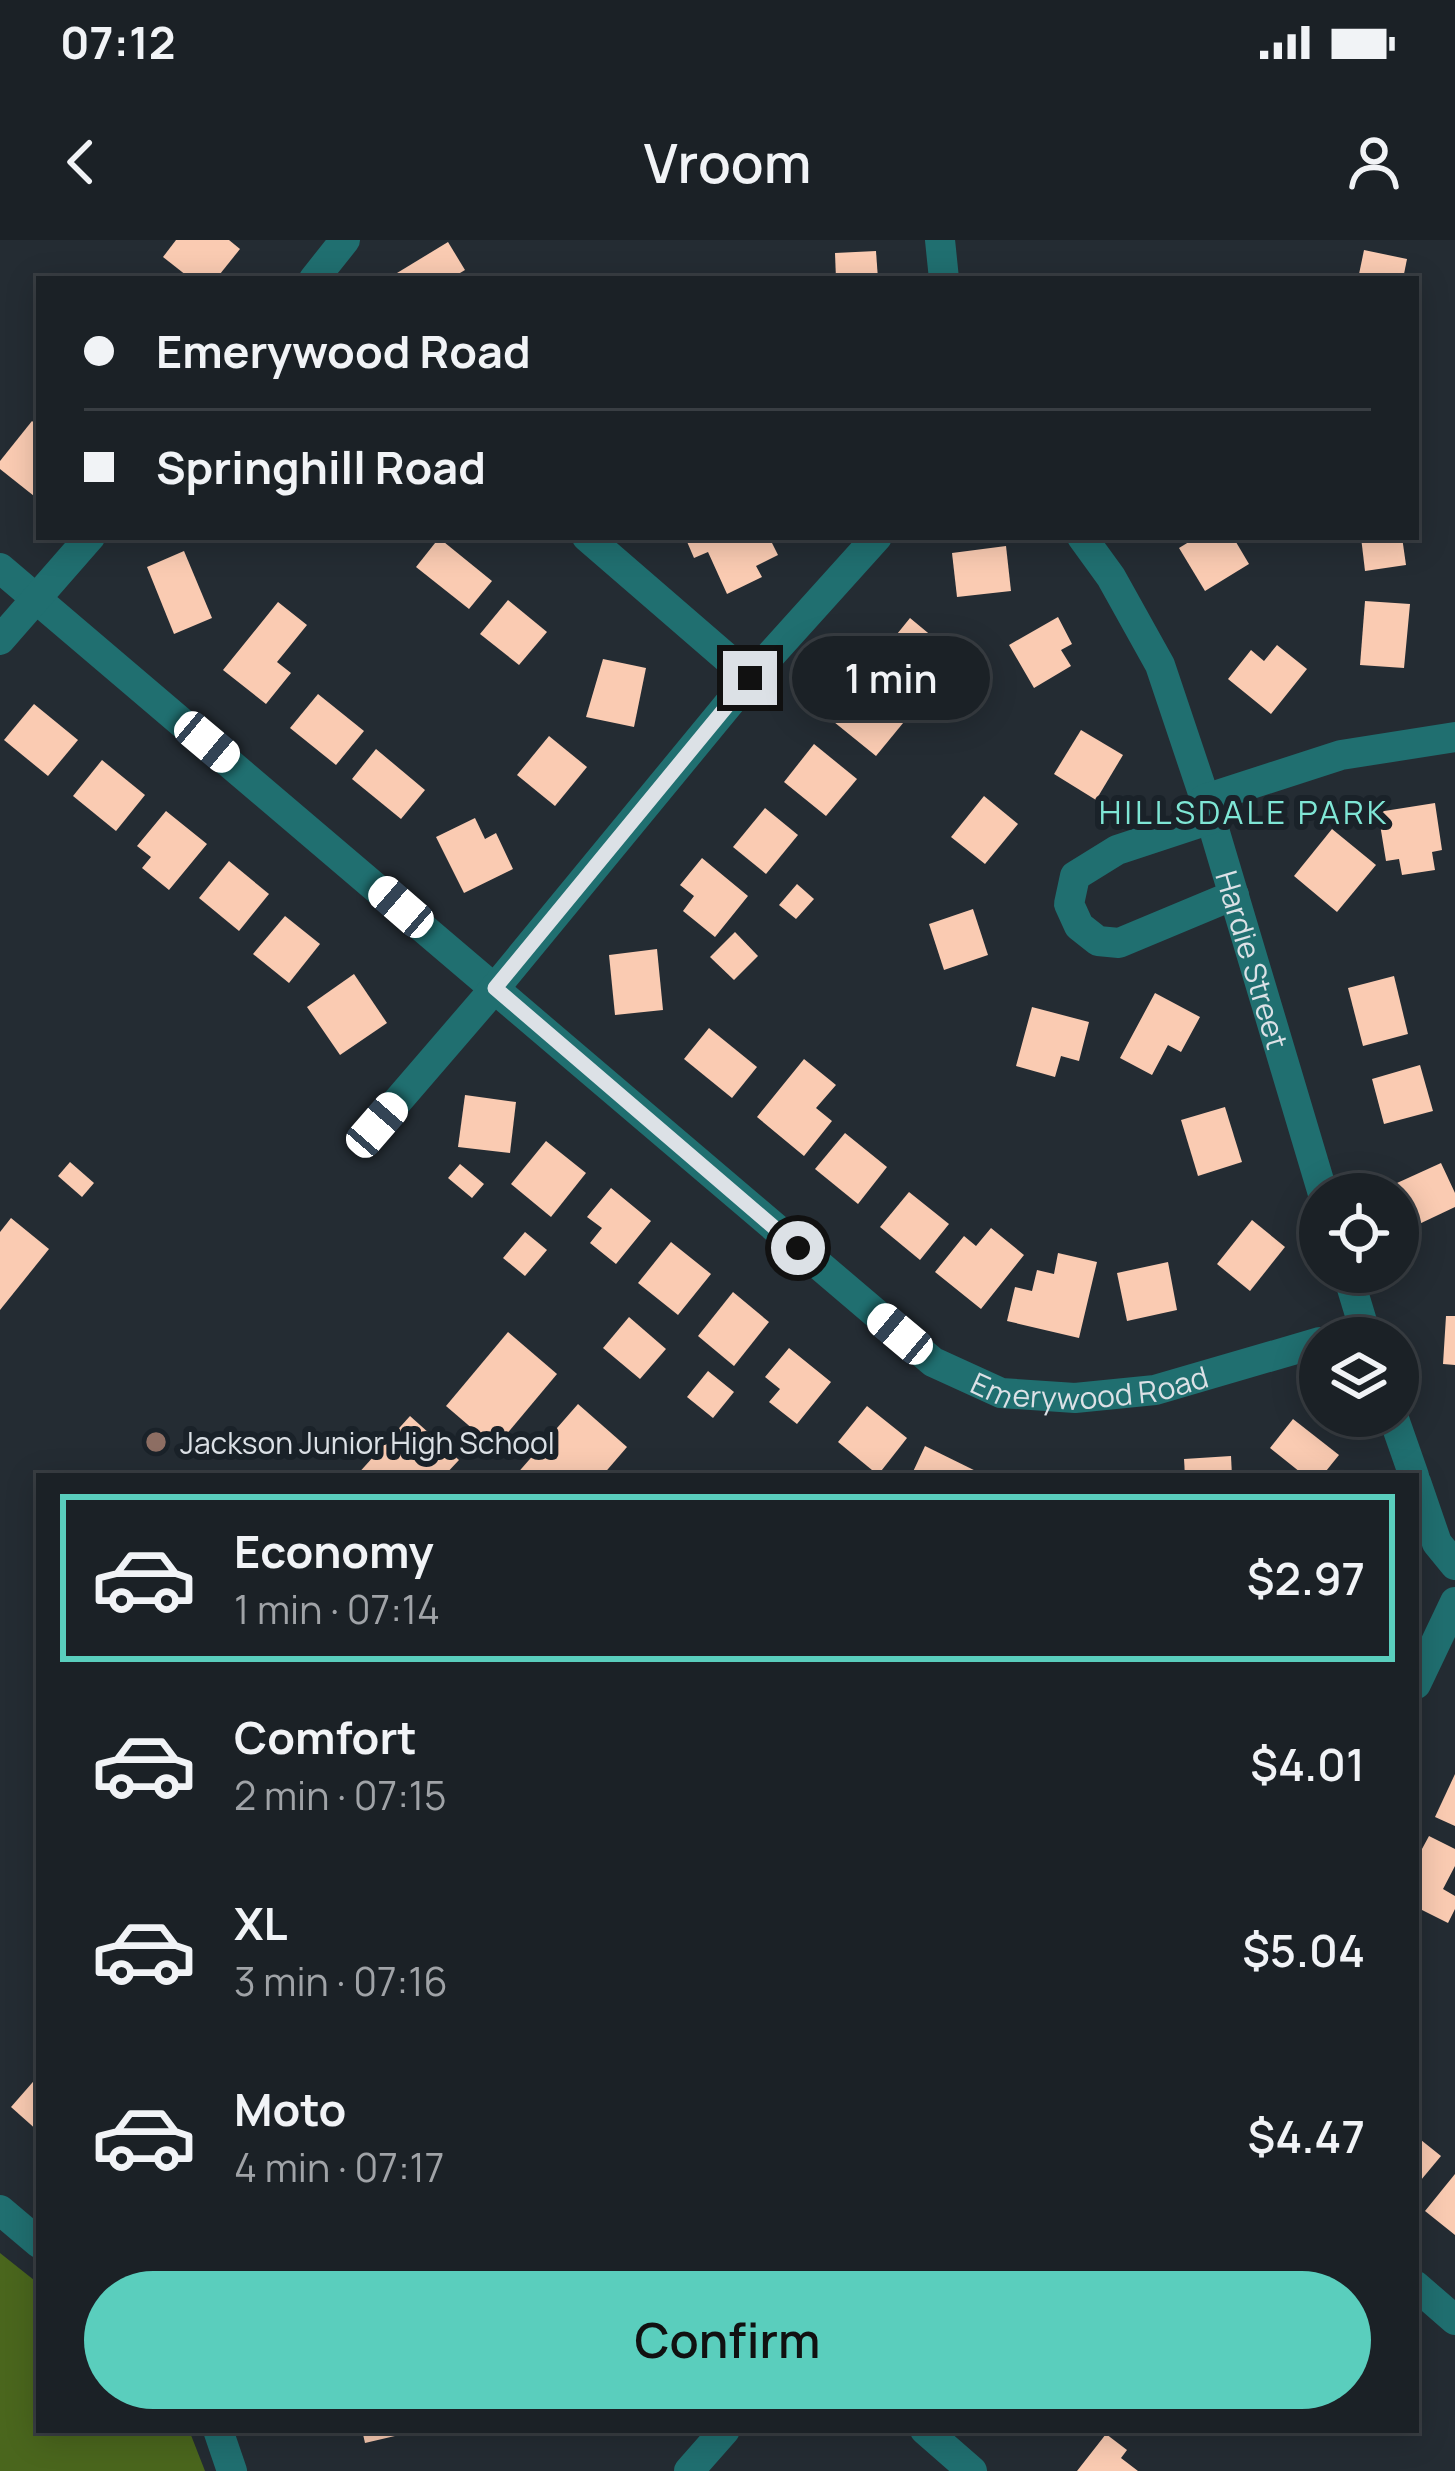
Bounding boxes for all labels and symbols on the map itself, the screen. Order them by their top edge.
callout: 1 min [792,636,990,720]
route end [723,651,777,705]
car [168,705,246,779]
district label: HILLSDALE PARK [1099,789,1389,834]
street label: Hardie Street [1207,865,1299,1054]
car [362,870,440,944]
car [340,1086,414,1164]
route start [771,1221,825,1275]
car [861,1297,939,1371]
street label: Emerywood Road [965,1355,1213,1419]
place label: Jackson Junior High School [180,1422,555,1463]
marker: Jackson Junior High School [143,1429,169,1455]

